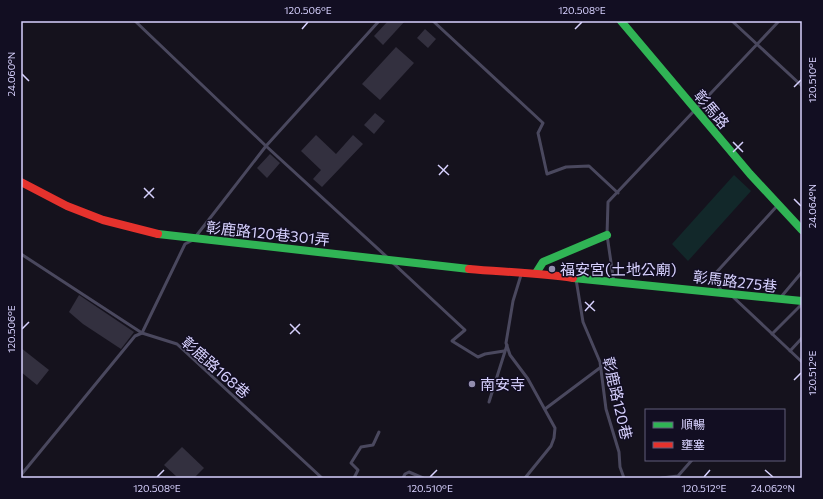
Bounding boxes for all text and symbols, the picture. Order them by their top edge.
text: 120.506°E [284,4,332,16]
text: 120.508°E [558,4,606,16]
text: 24.060°N [5,52,17,96]
text: 120.510°E [806,57,818,103]
street label: 彰馬路 [691,86,733,132]
text: 24.064°N [806,184,818,228]
street label: 彰鹿路120巷301弄 [205,218,331,248]
place label: 福安宮(土地公廟) [560,260,677,278]
marker: 福安宮(土地公廟) [547,264,557,274]
street label: 彰馬路275巷 [692,267,778,295]
text: 120.506°E [5,305,17,353]
street label: 彰鹿路168巷 [178,332,254,402]
text: 120.512°E [806,351,818,395]
street label: 彰鹿路120巷 [600,355,636,441]
place label: 南安寺 [480,375,525,393]
marker: 南安寺 [467,379,477,389]
legend [645,409,785,461]
text: 順暢 [681,417,705,431]
text: 壅塞 [681,437,705,451]
text: 120.508°E [133,482,181,494]
text: 120.510°E [407,482,453,494]
text: 120.512°E [682,482,726,494]
text: 24.062°N [751,482,795,494]

